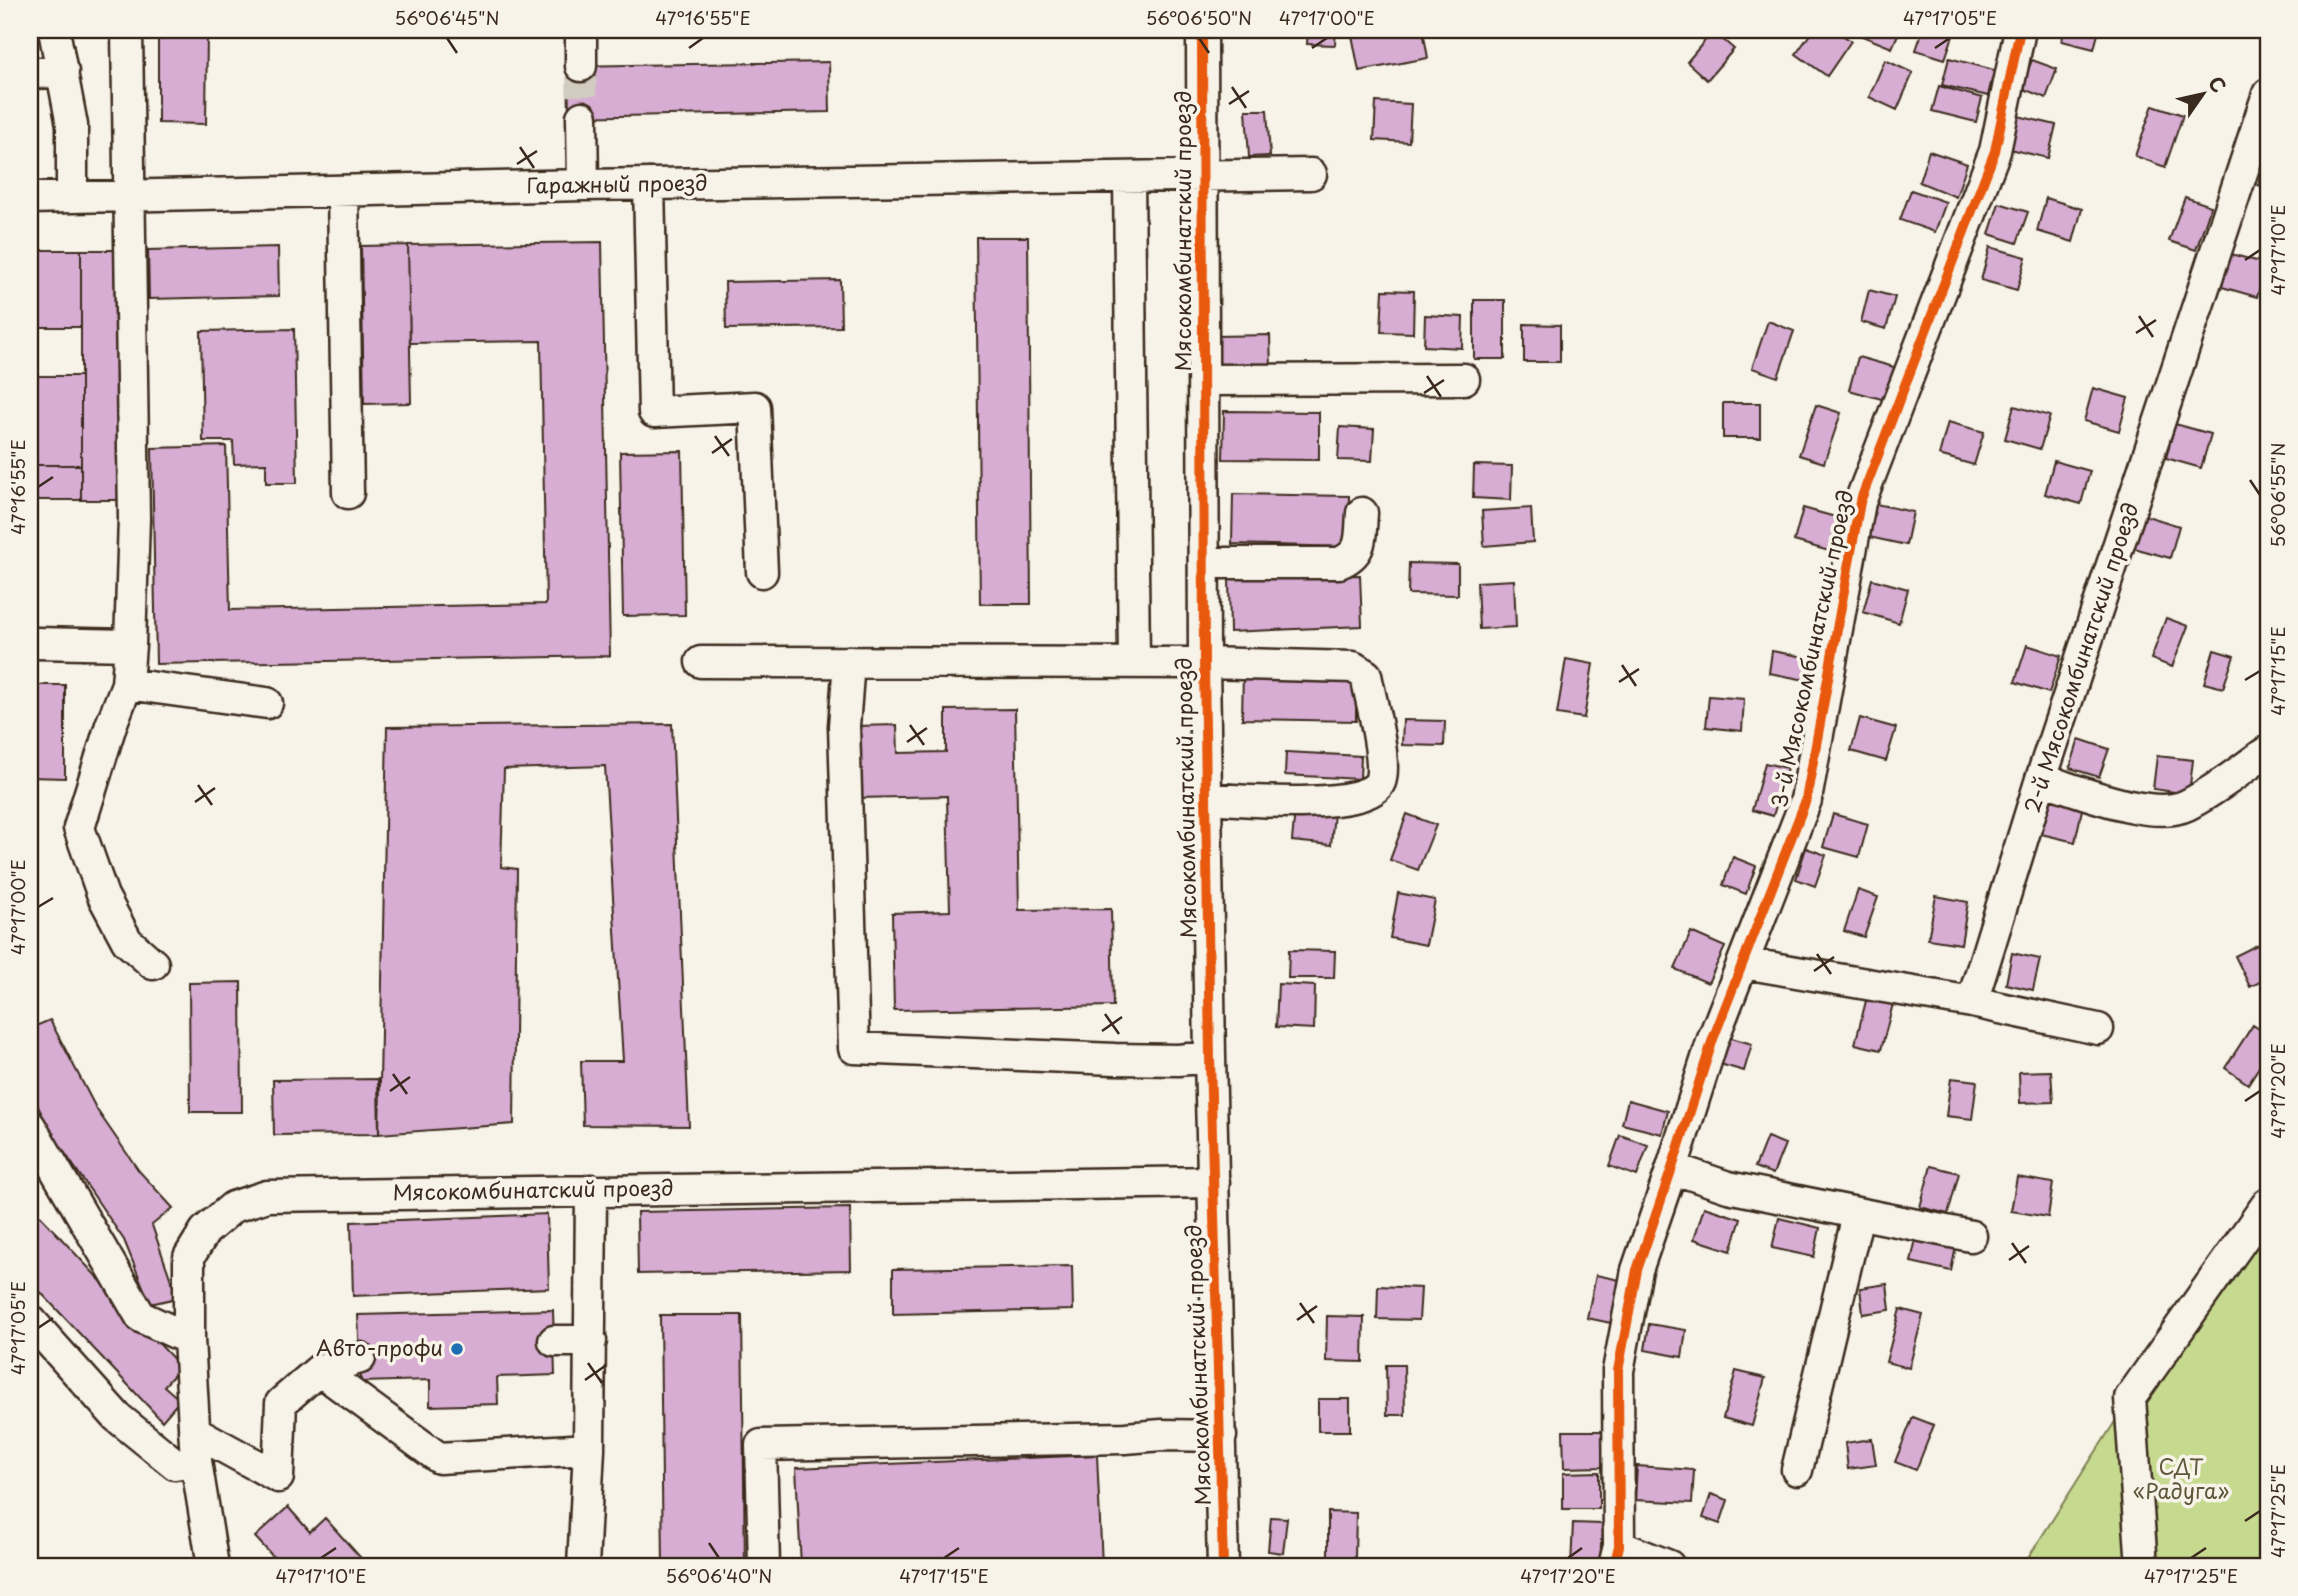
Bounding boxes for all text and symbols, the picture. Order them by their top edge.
text: 56°06'45"N [395,4,499,31]
text: 47°16'55"E [655,4,751,31]
text: 56°06'50"N [1146,4,1252,31]
text: 47°17'00"E [1279,4,1375,31]
text: 47°17'05"E [1903,4,1997,31]
north arrow [2168,60,2238,130]
text: С [2202,70,2234,98]
street label: Мясокомбинатский проезд [1166,90,1198,372]
street label: Гаражный проезд [526,165,708,201]
text: 47°17'10"E [2264,204,2291,296]
text: 47°16'55"E [4,439,31,535]
text: 56°06'55"N [2264,442,2291,548]
street label: 3-й Мясокомбинатский проезд [1762,487,1860,810]
street label: 2-й Мясокомбинатский проезд [2015,498,2145,817]
text: 47°17'15"E [2264,626,2291,716]
street label: Мясокомбинатский проезд [1167,657,1203,939]
text: 47°17'00"E [4,859,31,955]
text: 47°17'20"E [2264,1043,2291,1139]
street label: Мясокомбинатский проезд [392,1171,674,1207]
street label: Мясокомбинатский проезд [1176,1224,1218,1506]
text: 47°17'05"E [4,1281,31,1375]
place label: Авто-профи [316,1331,443,1363]
marker: Авто-профи [449,1341,465,1357]
park label: СДТ «Радуга» [2133,1450,2229,1506]
text: 47°17'25"E [2264,1464,2291,1558]
text: 47°17'10"E [275,1562,367,1589]
text: 56°06'40"N [666,1562,772,1589]
text: 47°17'15"E [899,1562,989,1589]
text: 47°17'20"E [1520,1562,1616,1589]
text: 47°17'25"E [2144,1562,2238,1589]

